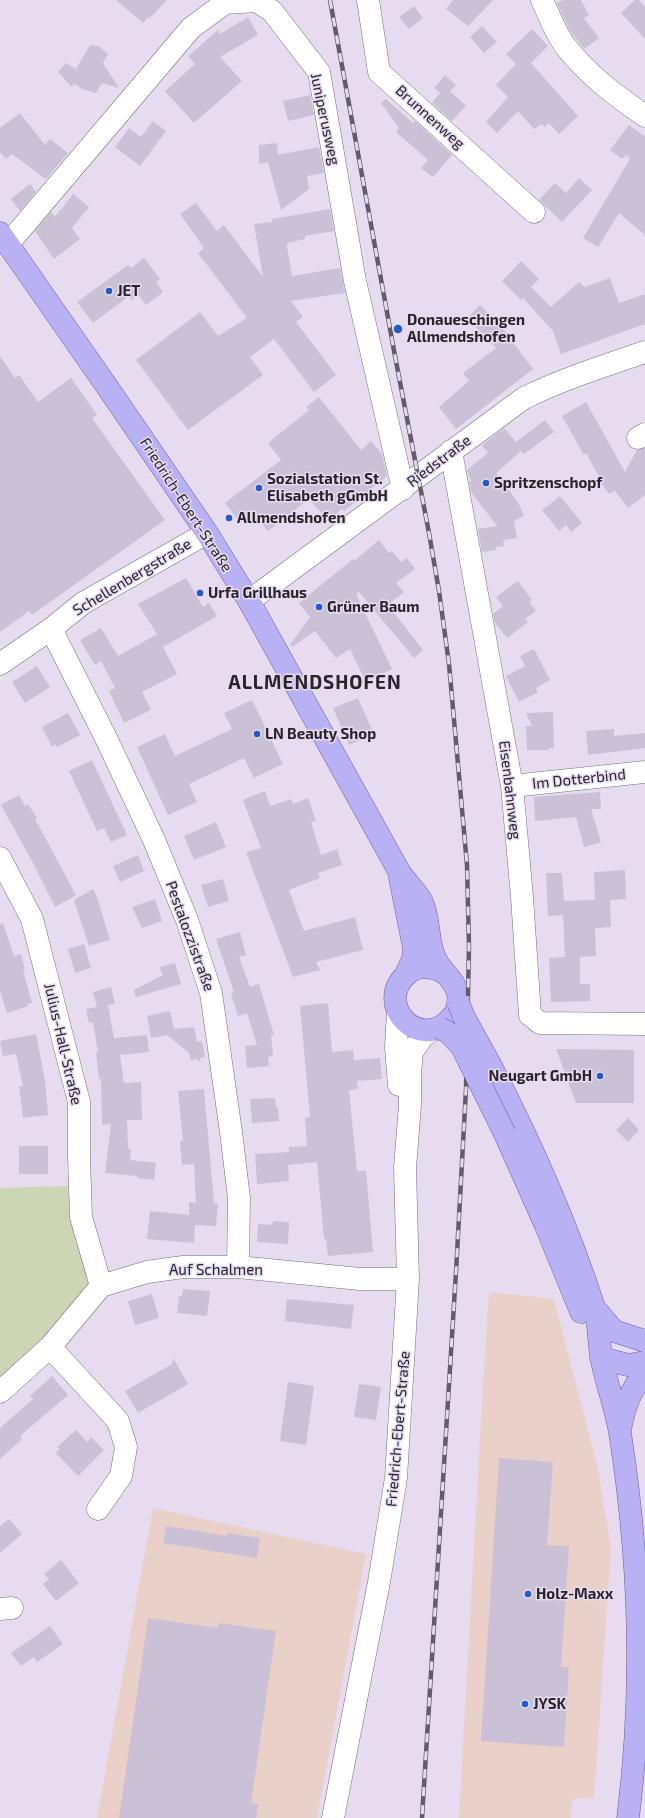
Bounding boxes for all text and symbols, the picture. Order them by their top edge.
street label: Juniperusweg [306,71,344,167]
street label: Brunnenweg [392,81,468,153]
place label: JET [117,282,140,300]
marker: JET [104,286,114,296]
place label: Donaueschingen Allmendshofen [407,311,525,346]
marker: Donaueschingen Allmendshofen [392,323,404,335]
street label: Riedstraße [403,431,475,491]
street label: Friedrich-Ebert-Straße [136,434,236,576]
place label: Sozialstation St. Elisabeth gGmbH [267,470,388,505]
place label: Spritzenschopf [494,474,602,492]
marker: Spritzenschopf [481,478,491,488]
marker: Sozialstation St. Elisabeth gGmbH [254,483,264,493]
place label: Allmendshofen [237,509,346,527]
marker: Allmendshofen [224,513,234,523]
street label: Schellenbergstraße [70,535,194,619]
place label: Urfa Grillhaus [208,584,307,602]
marker: Urfa Grillhaus [195,588,205,598]
place label: Grüner Baum [327,598,419,616]
marker: Grüner Baum [314,602,324,612]
district label: ALLMENDSHOFEN [228,672,402,694]
place label: LN Beauty Shop [265,725,376,743]
marker: LN Beauty Shop [252,729,262,739]
street label: Eisenbahnweg [495,740,525,840]
street label: Im Dotterbind [531,765,627,793]
street label: Pestalozzistraße [162,878,218,994]
street label: Julius-Hall-Straße [40,981,86,1107]
place label: Neugart GmbH [489,1067,592,1085]
marker: Neugart GmbH [595,1071,605,1081]
street label: Auf Schalmen [169,1261,263,1279]
street label: Friedrich-Ebert-Straße [382,1350,414,1508]
place label: Holz-Maxx [536,1585,613,1603]
marker: Holz-Maxx [523,1589,533,1599]
place label: JYSK [533,1695,566,1713]
marker: JYSK [520,1699,530,1709]

